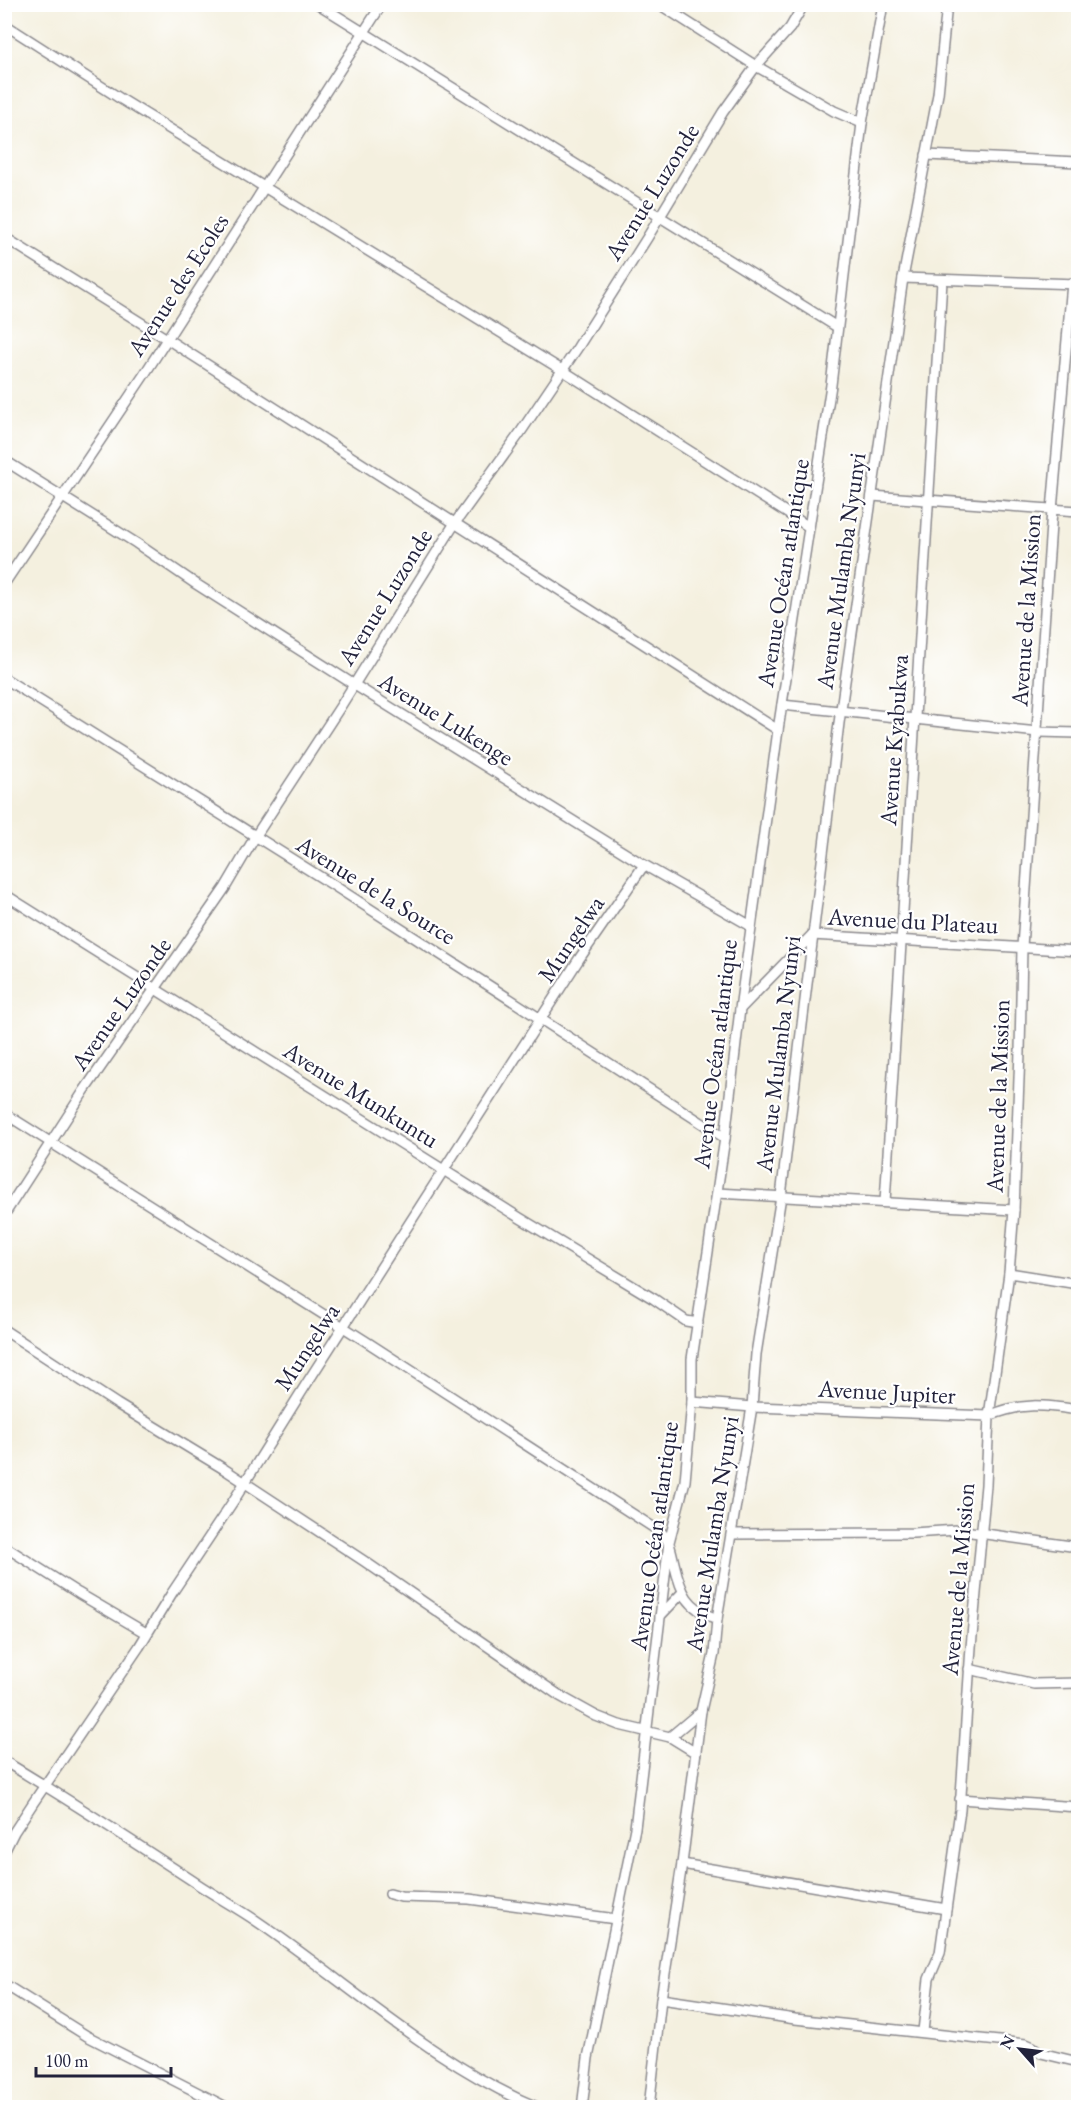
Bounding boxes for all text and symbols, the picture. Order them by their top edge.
street label: Avenue Luzonde [597,118,706,267]
street label: Avenue des Ecoles [119,207,235,363]
street label: Avenue Mulamba Nyunyi [808,451,872,692]
street label: Avenue Océan atlantique [749,457,816,690]
street label: Avenue de la Mission [1003,512,1048,709]
street label: Avenue Luzonde [330,523,439,672]
street label: Avenue Kyabukwa [872,653,915,828]
street label: Avenue Lukenge [372,664,520,772]
street label: Avenue de la Source [290,828,462,951]
street label: Mungelwa [530,889,611,988]
street label: Avenue du Plateau [826,900,1000,940]
street label: Avenue Luzonde [63,931,178,1077]
street label: Avenue Mulamba Nyunyi [747,934,807,1175]
street label: Avenue Océan atlantique [685,938,744,1171]
street label: Avenue de la Mission [979,998,1016,1194]
street label: Avenue Munkuntu [277,1034,445,1155]
street label: Mungelwa [267,1297,347,1396]
street label: Avenue Jupiter [816,1372,957,1411]
street label: Avenue Mulamba Nyunyi [677,1414,745,1655]
street label: Avenue Océan atlantique [622,1420,685,1653]
street label: Avenue de la Mission [934,1481,981,1678]
north arrow [990,2019,1050,2079]
text: N [995,2032,1020,2053]
scale bar [36,2040,171,2078]
text: 100 m [45,2049,89,2072]

